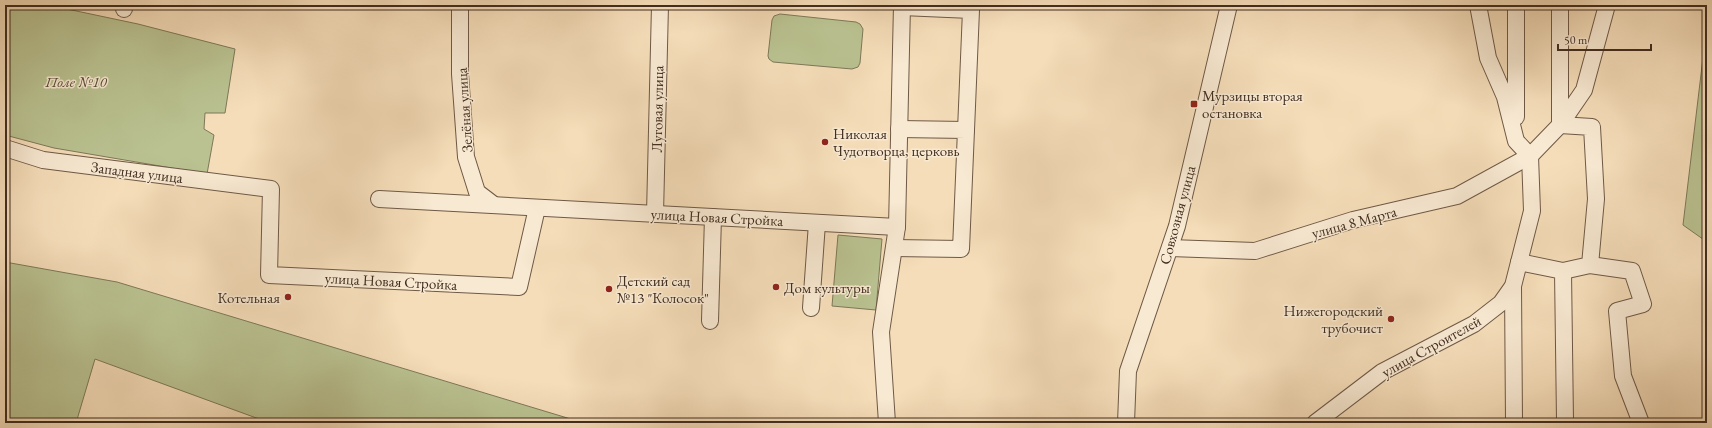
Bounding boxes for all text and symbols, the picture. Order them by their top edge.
scale bar [1558,26,1651,52]
text: 50 m [1564,32,1588,48]
street label: Луговая улица [647,65,667,153]
street label: Зелёная улица [452,67,476,153]
park label: Поле №10 [44,72,107,91]
place label: Мурзицы вторая остановка [1202,86,1303,122]
marker: Мурзицы вторая остановка [1189,99,1199,109]
place label: Николая Чудотворца, церковь [833,124,960,160]
marker: Николая Чудотворца, церковь [820,137,830,147]
street label: Западная улица [90,157,184,187]
street label: Совхозная улица [1155,163,1199,267]
street label: улица 8 Марта [1309,202,1399,242]
street label: улица Новая Стройка [650,204,784,230]
street label: улица Новая Стройка [324,268,458,294]
place label: Детский сад №13 "Колосок" [617,271,709,307]
place label: Дом культуры [784,278,870,297]
marker: Дом культуры [771,282,781,292]
marker: Детский сад №13 "Колосок" [604,284,614,294]
place label: Котельная [217,288,280,307]
marker: Котельная [283,292,293,302]
place label: Нижегородский трубочист [1284,301,1383,337]
street label: улица Строителей [1378,311,1484,381]
marker: Нижегородский трубочист [1386,314,1396,324]

